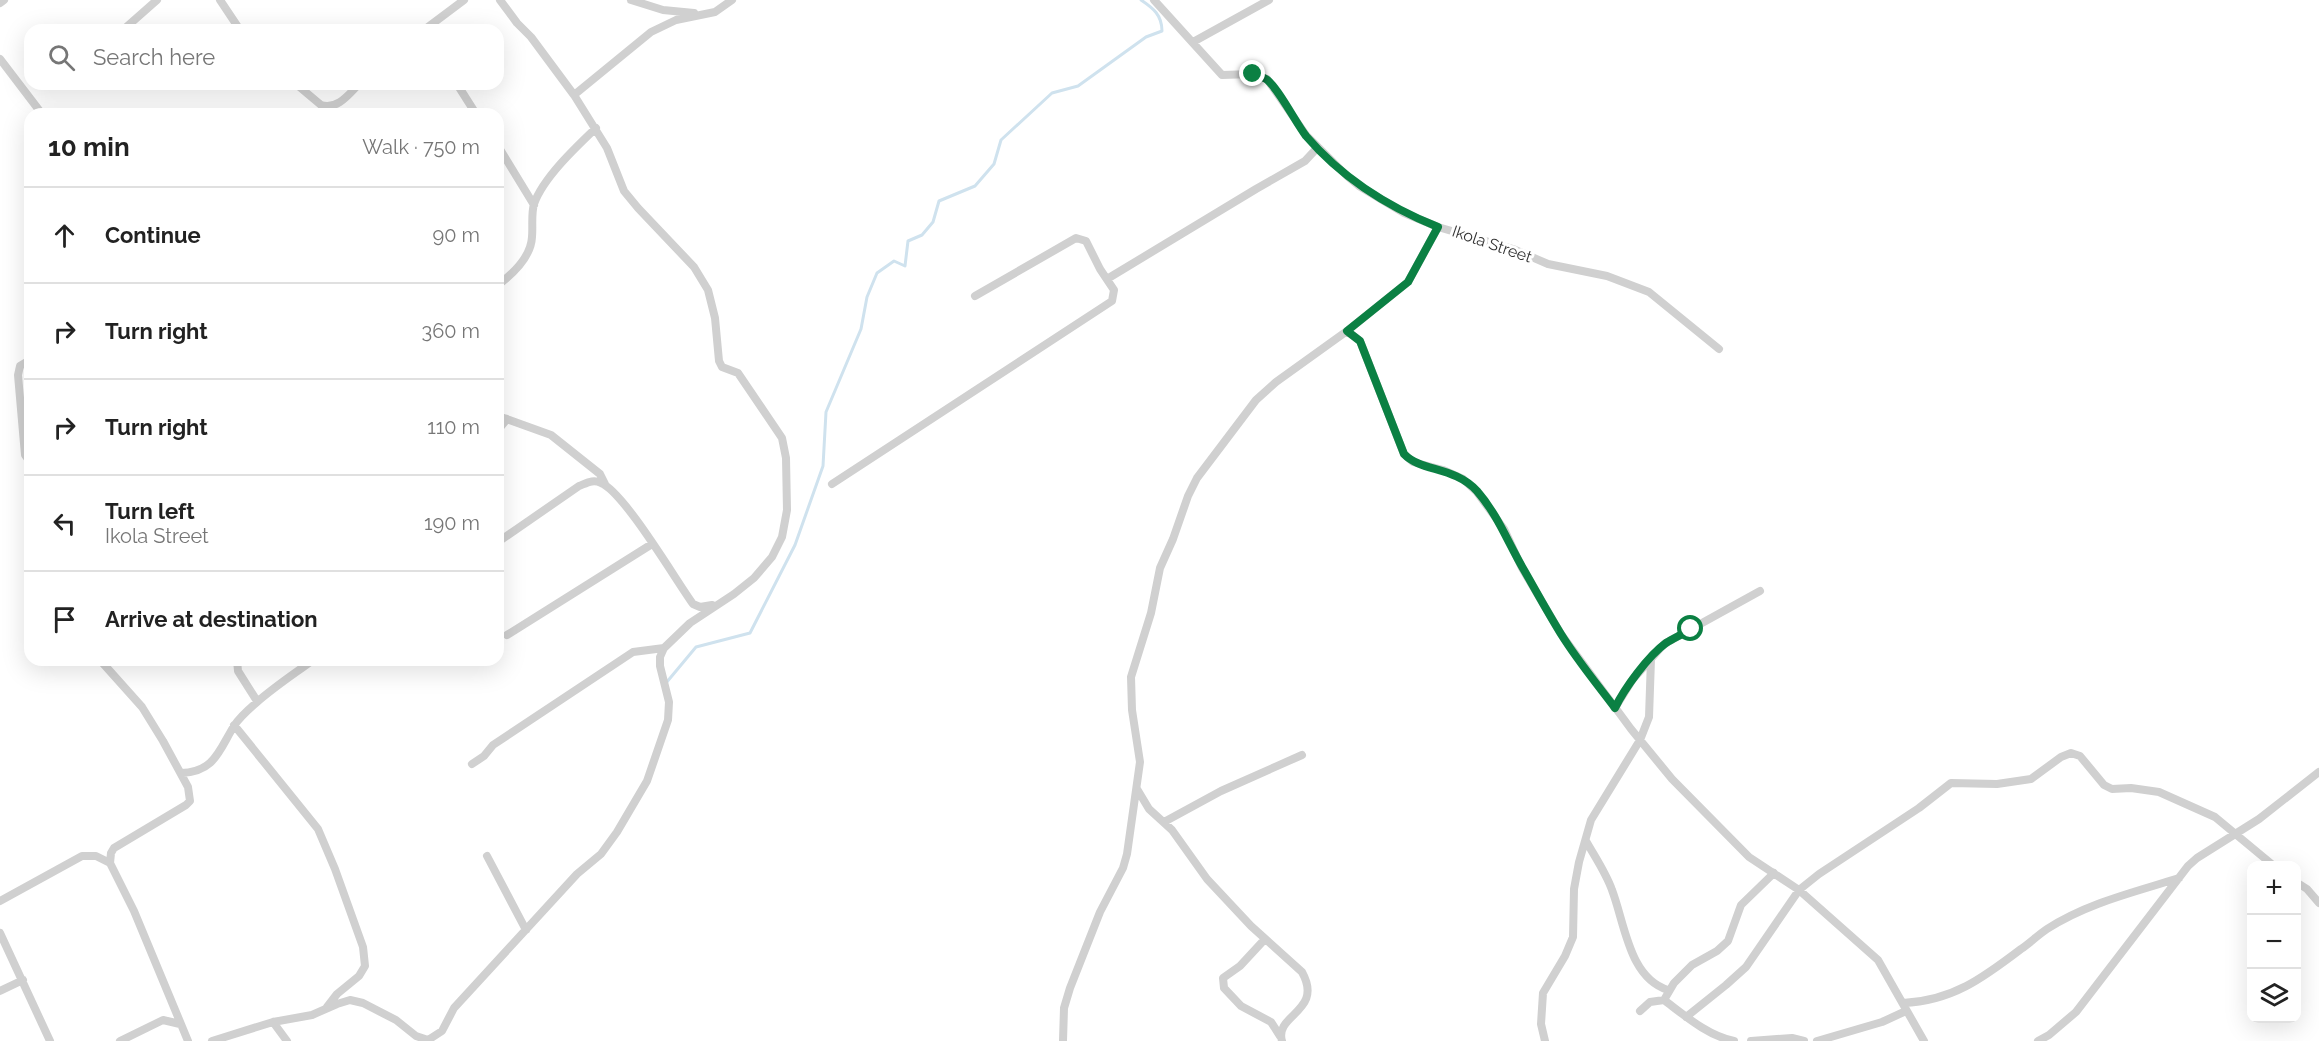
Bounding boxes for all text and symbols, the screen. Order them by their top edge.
search box [24,24,504,90]
icon: search [45,41,78,74]
text: Search here [93,44,215,70]
route end [1239,60,1265,86]
text: 10 min [48,132,130,162]
text: Walk · 750 m [362,135,480,159]
icon: ahead [48,219,81,252]
street label: Ikola Street [1450,221,1535,267]
text: Continue [105,222,201,248]
text: 90 m [433,223,480,247]
icon: right [48,315,81,348]
text: Turn right [105,318,208,344]
text: 360 m [422,319,480,343]
icon: right [48,411,81,444]
text: Turn right [105,414,208,440]
text: 110 m [427,415,480,439]
text: Turn left [105,498,195,524]
icon: left [48,507,81,540]
text: 190 m [424,511,480,535]
text: Ikola Street [105,524,209,548]
icon: arrive [48,603,81,636]
text: Arrive at destination [105,606,318,632]
route start [1677,615,1703,641]
map controls [2247,861,2301,1023]
button: + [2247,861,2301,915]
button: − [2247,915,2301,969]
button: layers [2247,969,2301,1023]

